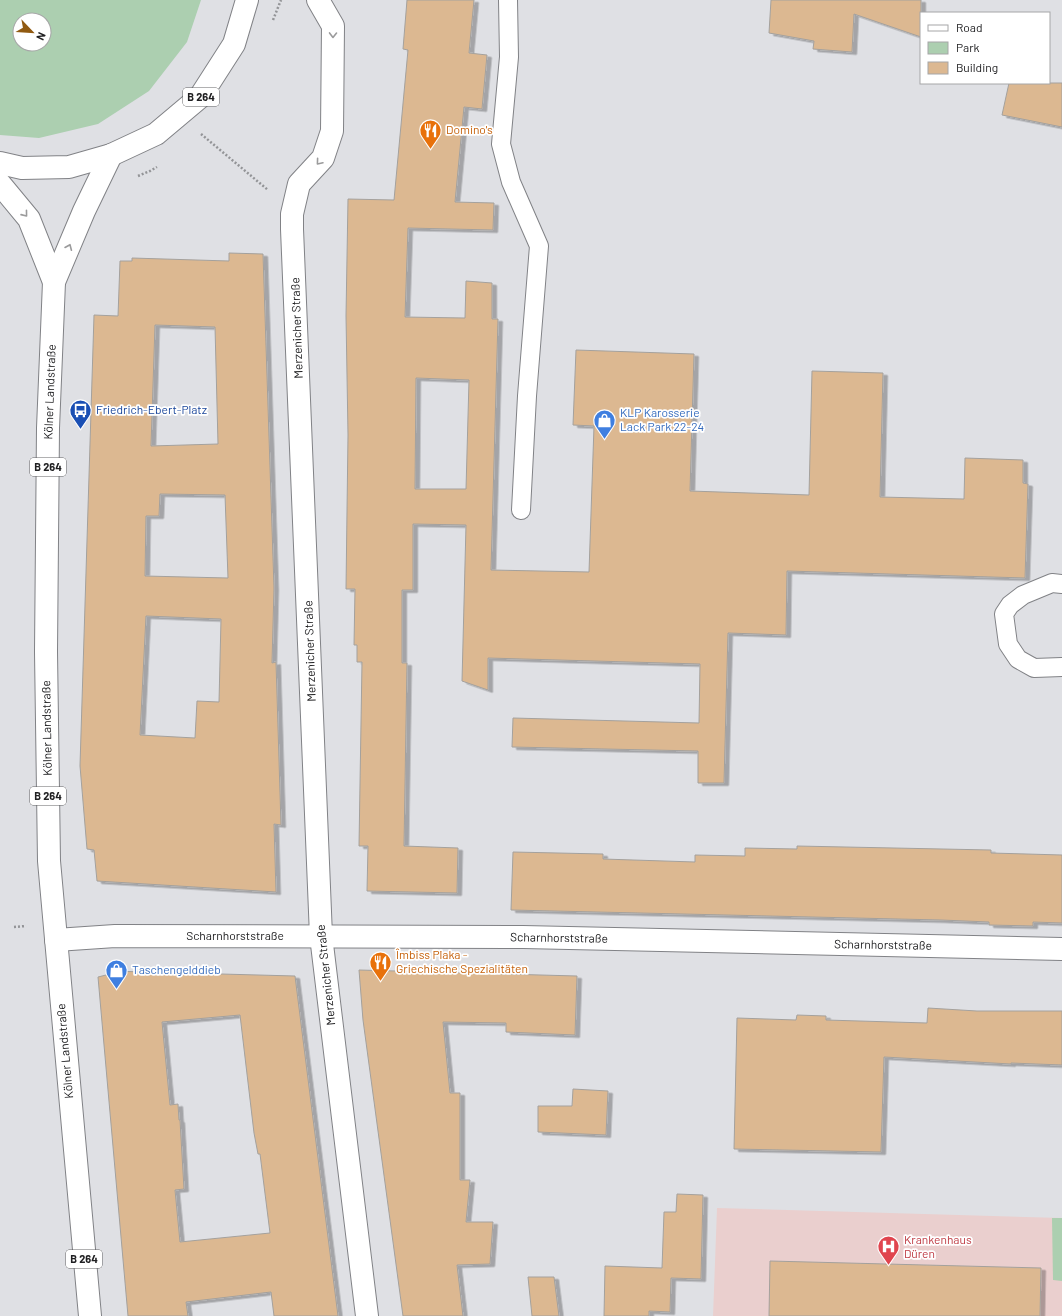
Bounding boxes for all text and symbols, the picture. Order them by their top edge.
north arrow [12,12,52,52]
legend [920,12,1050,84]
text: Road [956,20,983,34]
text: N [34,30,49,43]
one-way arrow [329,32,337,38]
text: Park [956,40,980,54]
text: Building [956,60,998,74]
road number: B 264 [183,88,219,106]
restaurant icon: Domino's [418,117,444,150]
place label: Domino's [446,122,493,136]
one-way arrow [317,157,324,164]
one-way arrow [20,209,27,216]
one-way arrow [64,243,72,251]
street label: Merzenicher Straße [287,277,305,379]
street label: Kölner Landstraße [40,344,58,440]
bus stop icon: Friedrich-Ebert-Platz [67,397,93,430]
place label: Friedrich-Ebert-Platz [96,402,207,416]
place label: KLP Karosserie Lack Park 22-24 [620,405,704,433]
shop icon: KLP Karosserie Lack Park 22-24 [592,407,618,440]
road number: B 264 [30,458,66,476]
street label: Merzenicher Straße [300,600,318,702]
street label: Kölner Landstraße [38,680,54,776]
road number: B 264 [30,787,66,805]
street label: Merzenicher Straße [313,924,337,1026]
street label: Scharnhorststraße [186,928,284,942]
street label: Scharnhorststraße [510,929,608,945]
street label: Scharnhorststraße [834,936,932,952]
place label: Îmbiss Plaka - Griechische Spezialitäten [396,947,528,975]
restaurant icon: Îmbiss Plaka - Griechische Spezialitäten [367,949,393,982]
shop icon: Taschengelddieb [104,957,130,990]
place label: Taschengelddieb [132,962,221,976]
street label: Kölner Landstraße [53,1003,75,1099]
place label: Krankenhaus Düren [904,1232,972,1260]
hospital icon: Krankenhaus Düren [875,1234,901,1267]
road number: B 264 [66,1250,102,1268]

